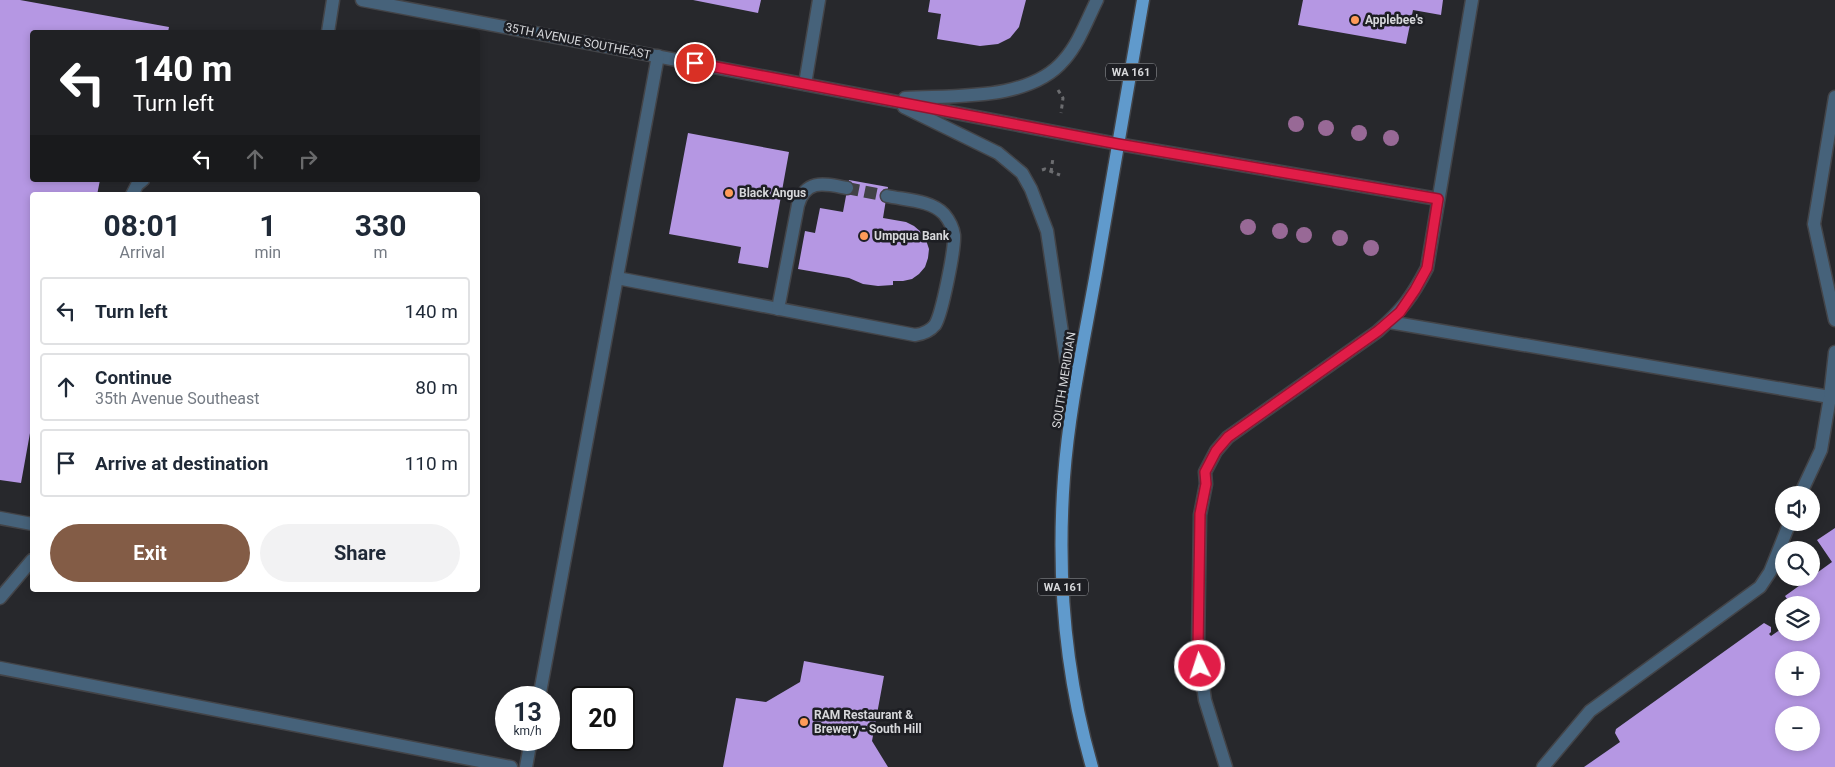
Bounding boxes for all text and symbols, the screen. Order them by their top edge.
place label: Applebee's [1365,13,1423,27]
marker: Applebee's [1349,14,1361,26]
street label: 35TH AVENUE SOUTHEAST [504,20,652,62]
pin [674,42,716,84]
text: 140 m [133,49,232,90]
icon: arrive [681,49,709,77]
icon: left [50,50,115,115]
road number: WA 161 [1106,64,1156,80]
text: Turn left [133,91,214,116]
icon: left [188,145,216,173]
icon: ahead [241,145,269,173]
icon: right [294,145,322,173]
place label: Black Angus [739,186,806,200]
marker: Black Angus [723,187,735,199]
text: 08:01 [104,208,181,243]
text: 1 [259,208,276,243]
text: 330 [355,208,406,243]
place label: Umpqua Bank [874,229,950,243]
marker: Umpqua Bank [858,230,870,242]
text: Arrival [120,243,165,262]
text: min [254,243,281,262]
text: m [374,243,388,262]
icon: left [52,297,80,325]
text: Turn left [95,300,168,323]
text: 140 m [405,300,458,323]
street label: SOUTH MERIDIAN [1049,331,1079,429]
text: Continue [95,366,172,389]
icon: ahead [52,373,80,401]
text: 80 m [415,376,458,399]
text: 35th Avenue Southeast [95,389,259,408]
icon: arrive [52,449,80,477]
text: Arrive at destination [95,452,268,475]
text: 110 m [405,452,458,475]
map controls [1775,486,1820,751]
button: sound [1775,486,1820,531]
button: Exit [50,524,250,582]
button: Share [260,524,460,582]
button: search [1775,541,1820,586]
road number: WA 161 [1038,578,1088,596]
button: layers [1775,596,1820,641]
position arrow [1173,639,1225,691]
button: + [1775,651,1820,696]
speed limit sign: 20 [570,686,635,751]
text: 13 [513,698,542,727]
button: − [1775,706,1820,751]
place label: RAM Restaurant & Brewery - South Hill [814,708,922,736]
marker: RAM Restaurant & Brewery - South Hill [798,716,810,728]
text: km/h [513,724,542,738]

